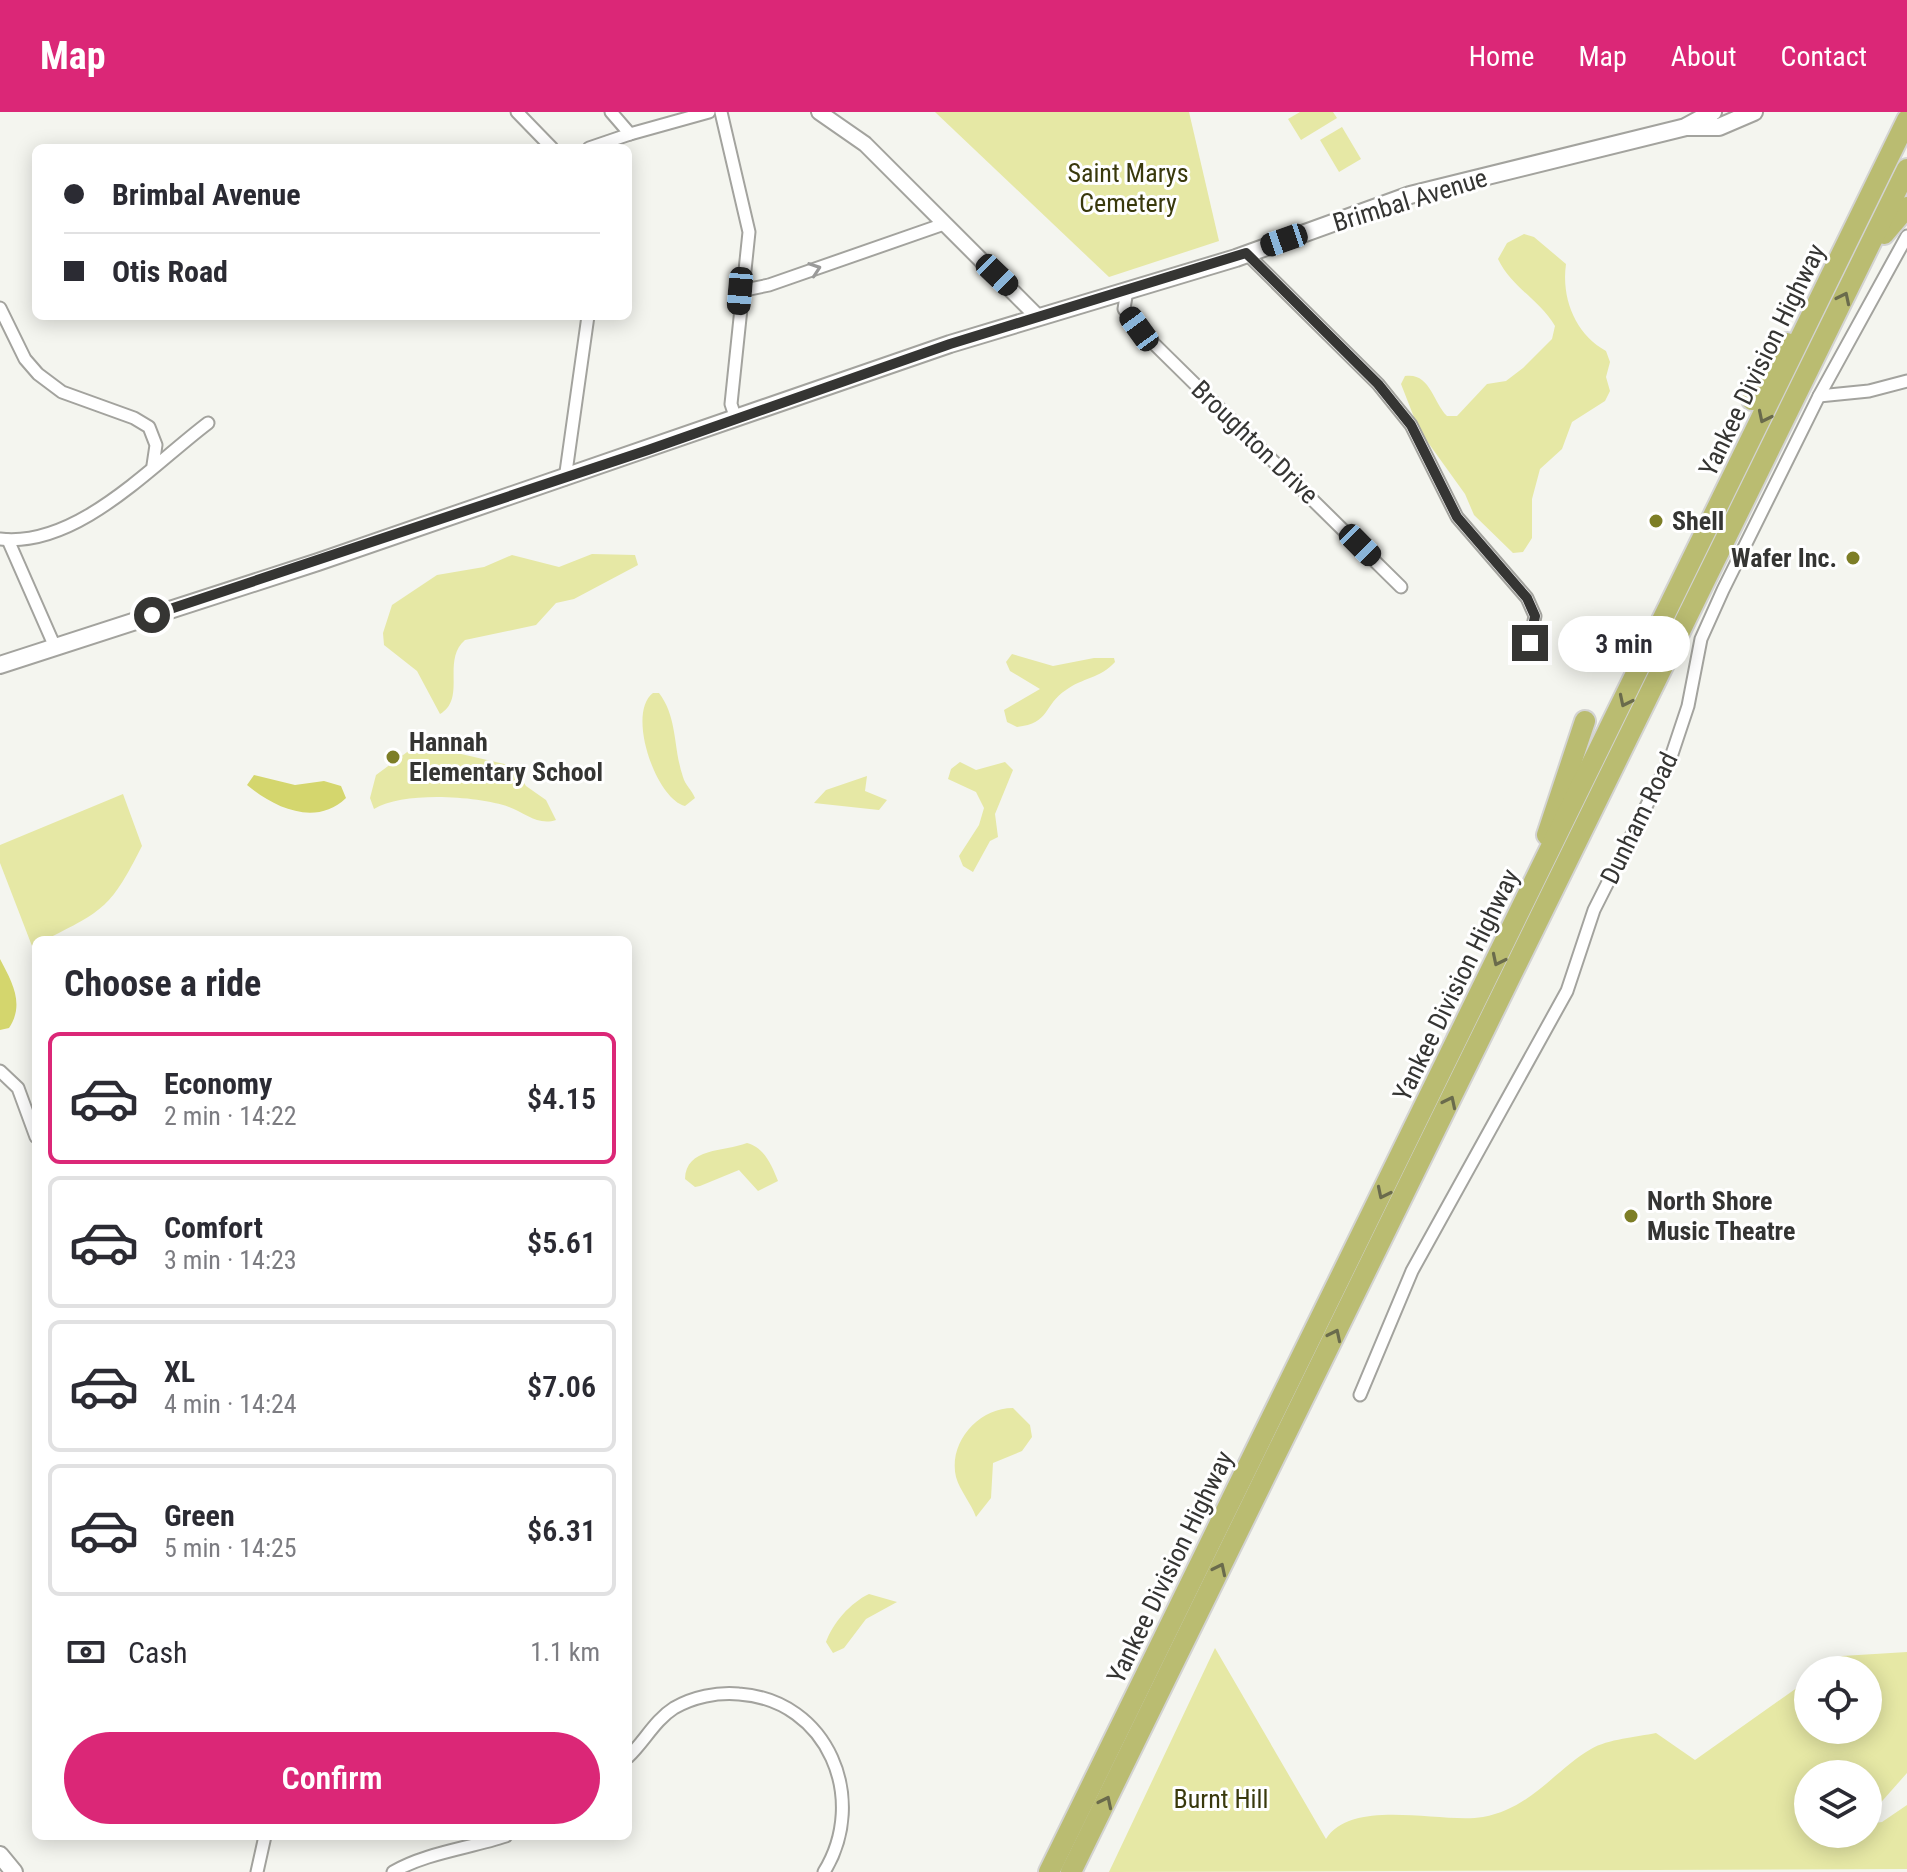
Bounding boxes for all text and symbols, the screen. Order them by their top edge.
text: Map [40,34,106,78]
text: Home [1469,40,1534,73]
text: Map [1578,40,1627,73]
text: About [1671,40,1737,73]
text: Contact [1781,40,1867,73]
park label: Saint Marys Cemetery [1067,158,1189,218]
street label: Brimbal Avenue [1329,162,1491,238]
text: Brimbal Avenue [112,177,301,212]
car [1257,221,1311,259]
street label: Yankee Division Highway [1693,239,1831,481]
car [971,250,1023,300]
text: Otis Road [112,254,228,289]
one-way arrow [807,262,821,279]
car [726,266,754,316]
one-way arrow [1834,292,1850,306]
car [1115,303,1163,355]
street label: Broughton Drive [1186,374,1324,510]
one-way arrow [1758,409,1774,424]
place label: Shell [1672,506,1724,536]
marker: Shell [1647,512,1665,530]
car [1335,520,1385,570]
place label: Wafer Inc. [1731,543,1837,573]
marker: Wafer Inc. [1844,549,1862,567]
route start [134,597,170,633]
callout: 3 min [1558,615,1690,671]
route end [1512,625,1548,661]
text: 3 min [1595,629,1653,659]
one-way arrow [1619,693,1634,708]
place label: Hannah Elementary School [409,727,603,787]
street label: Dunham Road [1594,747,1684,889]
marker: Hannah Elementary School [384,748,402,766]
street label: Yankee Division Highway [1387,864,1525,1106]
one-way arrow [1492,951,1507,966]
text: Choose a ride [64,963,261,1005]
icon: car [68,1062,140,1134]
text: Economy [164,1066,272,1101]
text: $4.15 [527,1081,596,1116]
one-way arrow [1440,1096,1456,1110]
text: 2 min · 14:22 [164,1101,297,1131]
one-way arrow [1377,1184,1392,1199]
place label: North Shore Music Theatre [1647,1186,1795,1246]
icon: car [68,1206,140,1278]
marker: North Shore Music Theatre [1622,1207,1640,1225]
text: Comfort [164,1210,263,1245]
text: $5.61 [527,1225,596,1260]
text: 3 min · 14:23 [164,1245,297,1275]
one-way arrow [1325,1329,1341,1344]
icon: car [68,1350,140,1422]
text: XL [164,1354,195,1389]
text: $7.06 [527,1369,596,1404]
text: 4 min · 14:24 [164,1389,297,1419]
street label: Yankee Division Highway [1101,1446,1239,1688]
icon: car [68,1494,140,1566]
text: Green [164,1498,235,1533]
text: $6.31 [527,1513,596,1548]
text: 5 min · 14:25 [164,1533,297,1563]
one-way arrow [1211,1562,1226,1577]
icon: cash [64,1630,108,1674]
text: Cash [128,1635,188,1670]
text: 1.1 km [530,1637,600,1667]
map controls [1794,1656,1882,1848]
button: locate [1794,1656,1882,1744]
button: Confirm [64,1732,600,1824]
button: layers [1794,1760,1882,1848]
park label: Burnt Hill [1174,1784,1268,1814]
one-way arrow [1096,1796,1112,1810]

